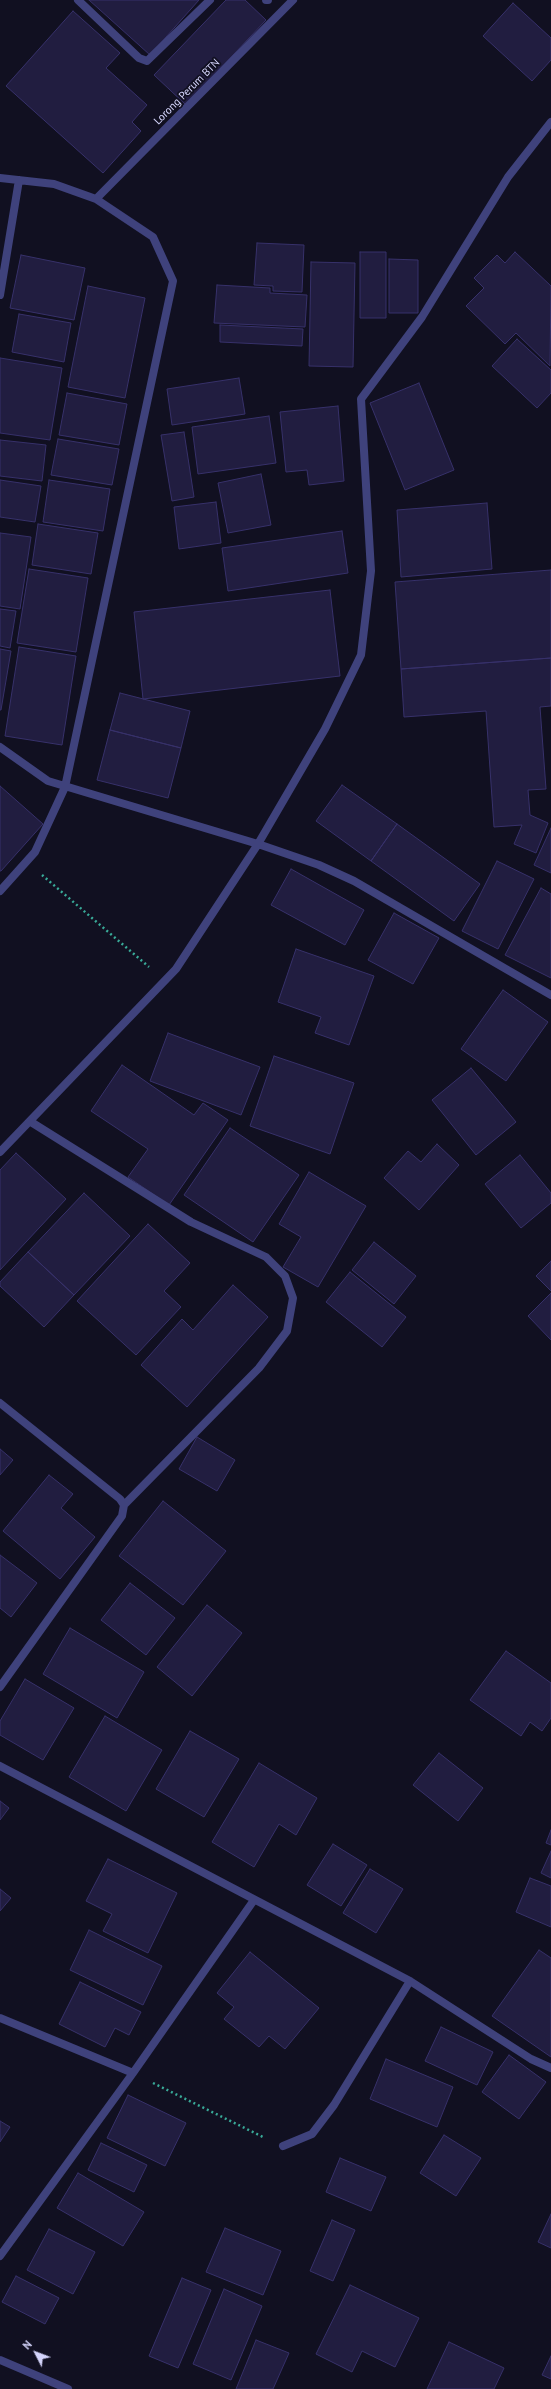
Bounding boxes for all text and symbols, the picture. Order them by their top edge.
street label: Lorong Perum BTN [151,56,223,128]
north arrow [16,2333,56,2373]
text: N [19,2338,35,2352]

